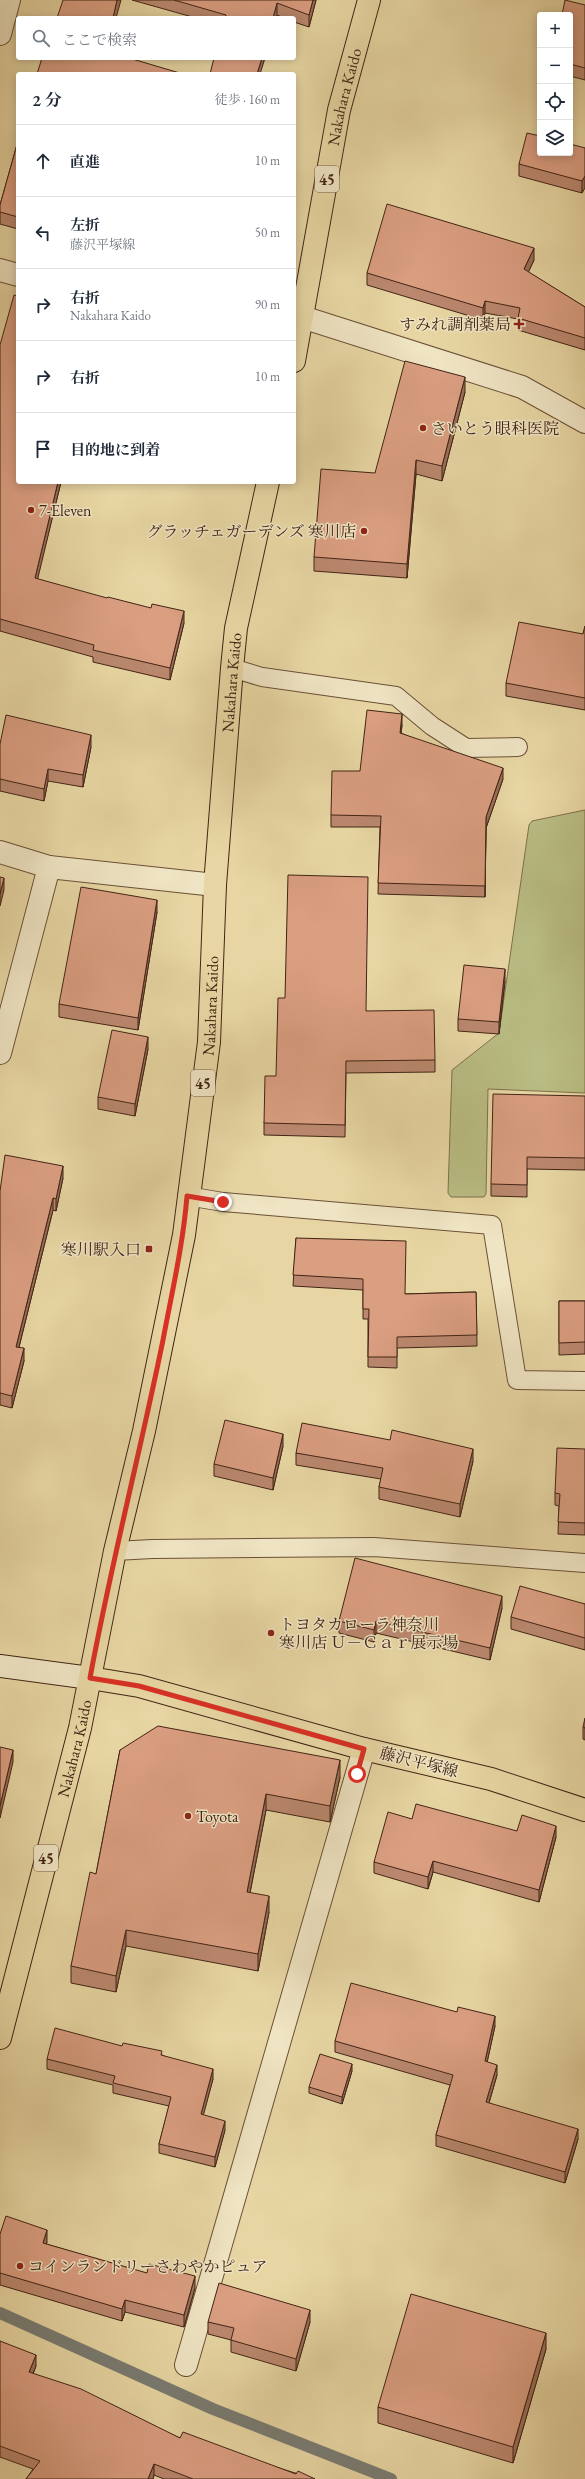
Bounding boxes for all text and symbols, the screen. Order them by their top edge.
map controls [537,12,573,156]
button: + [537,12,573,48]
search box [16,16,296,60]
icon: search [30,27,52,49]
text: ここで検索 [62,30,137,49]
street label: Nakahara Kaido [322,46,366,147]
button: − [537,48,573,84]
button: locate [537,84,573,120]
text: 2 分 [32,89,62,111]
text: 徒歩 · 160 m [215,91,280,108]
button: layers [537,120,573,156]
icon: ahead [32,150,54,172]
text: 直進 [70,152,100,171]
text: 10 m [255,152,280,169]
road number: 45 [315,166,339,192]
text: 左折 [70,215,100,234]
icon: left [32,222,54,244]
text: 50 m [255,224,280,241]
text: 藤沢平塚線 [70,236,135,253]
text: 右折 [70,288,100,307]
icon: right [32,294,54,316]
text: 90 m [255,296,280,313]
text: Nakahara Kaido [70,307,151,324]
place label: すみれ調剤薬局 [399,314,511,335]
marker: すみれ調剤薬局 [514,319,524,329]
icon: right [32,366,54,388]
text: 右折 [70,368,100,387]
text: 10 m [255,368,280,385]
place label: さいとう眼科医院 [431,418,559,439]
marker: さいとう眼科医院 [418,423,428,433]
icon: arrive [32,438,54,460]
text: 目的地に到着 [70,440,160,459]
place label: 7-Eleven [39,500,92,521]
marker: 7-Eleven [26,505,36,515]
place label: グラッチェガーデンズ 寒川店 [146,521,356,542]
marker: グラッチェガーデンズ 寒川店 [359,526,369,536]
street label: Nakahara Kaido [217,632,246,733]
street label: Nakahara Kaido [197,955,223,1057]
road number: 45 [191,1070,215,1096]
route end [214,1193,232,1211]
place label: 寒川駅入口 [61,1239,141,1260]
marker: 寒川駅入口 [144,1244,154,1254]
place label: トヨタカローラ神奈川 寒川店 Ｕ－Ｃａｒ展示場 [279,1614,458,1653]
marker: トヨタカローラ神奈川 寒川店 Ｕ－Ｃａｒ展示場 [266,1628,276,1638]
street label: Nakahara Kaido [52,1698,96,1799]
street label: 藤沢平塚線 [378,1742,460,1782]
route start [348,1765,366,1783]
place label: Toyota [196,1806,239,1827]
marker: Toyota [183,1811,193,1821]
road number: 45 [34,1845,58,1871]
place label: コインランドリーさわやかピュア [28,2256,268,2277]
marker: コインランドリーさわやかピュア [15,2261,25,2271]

